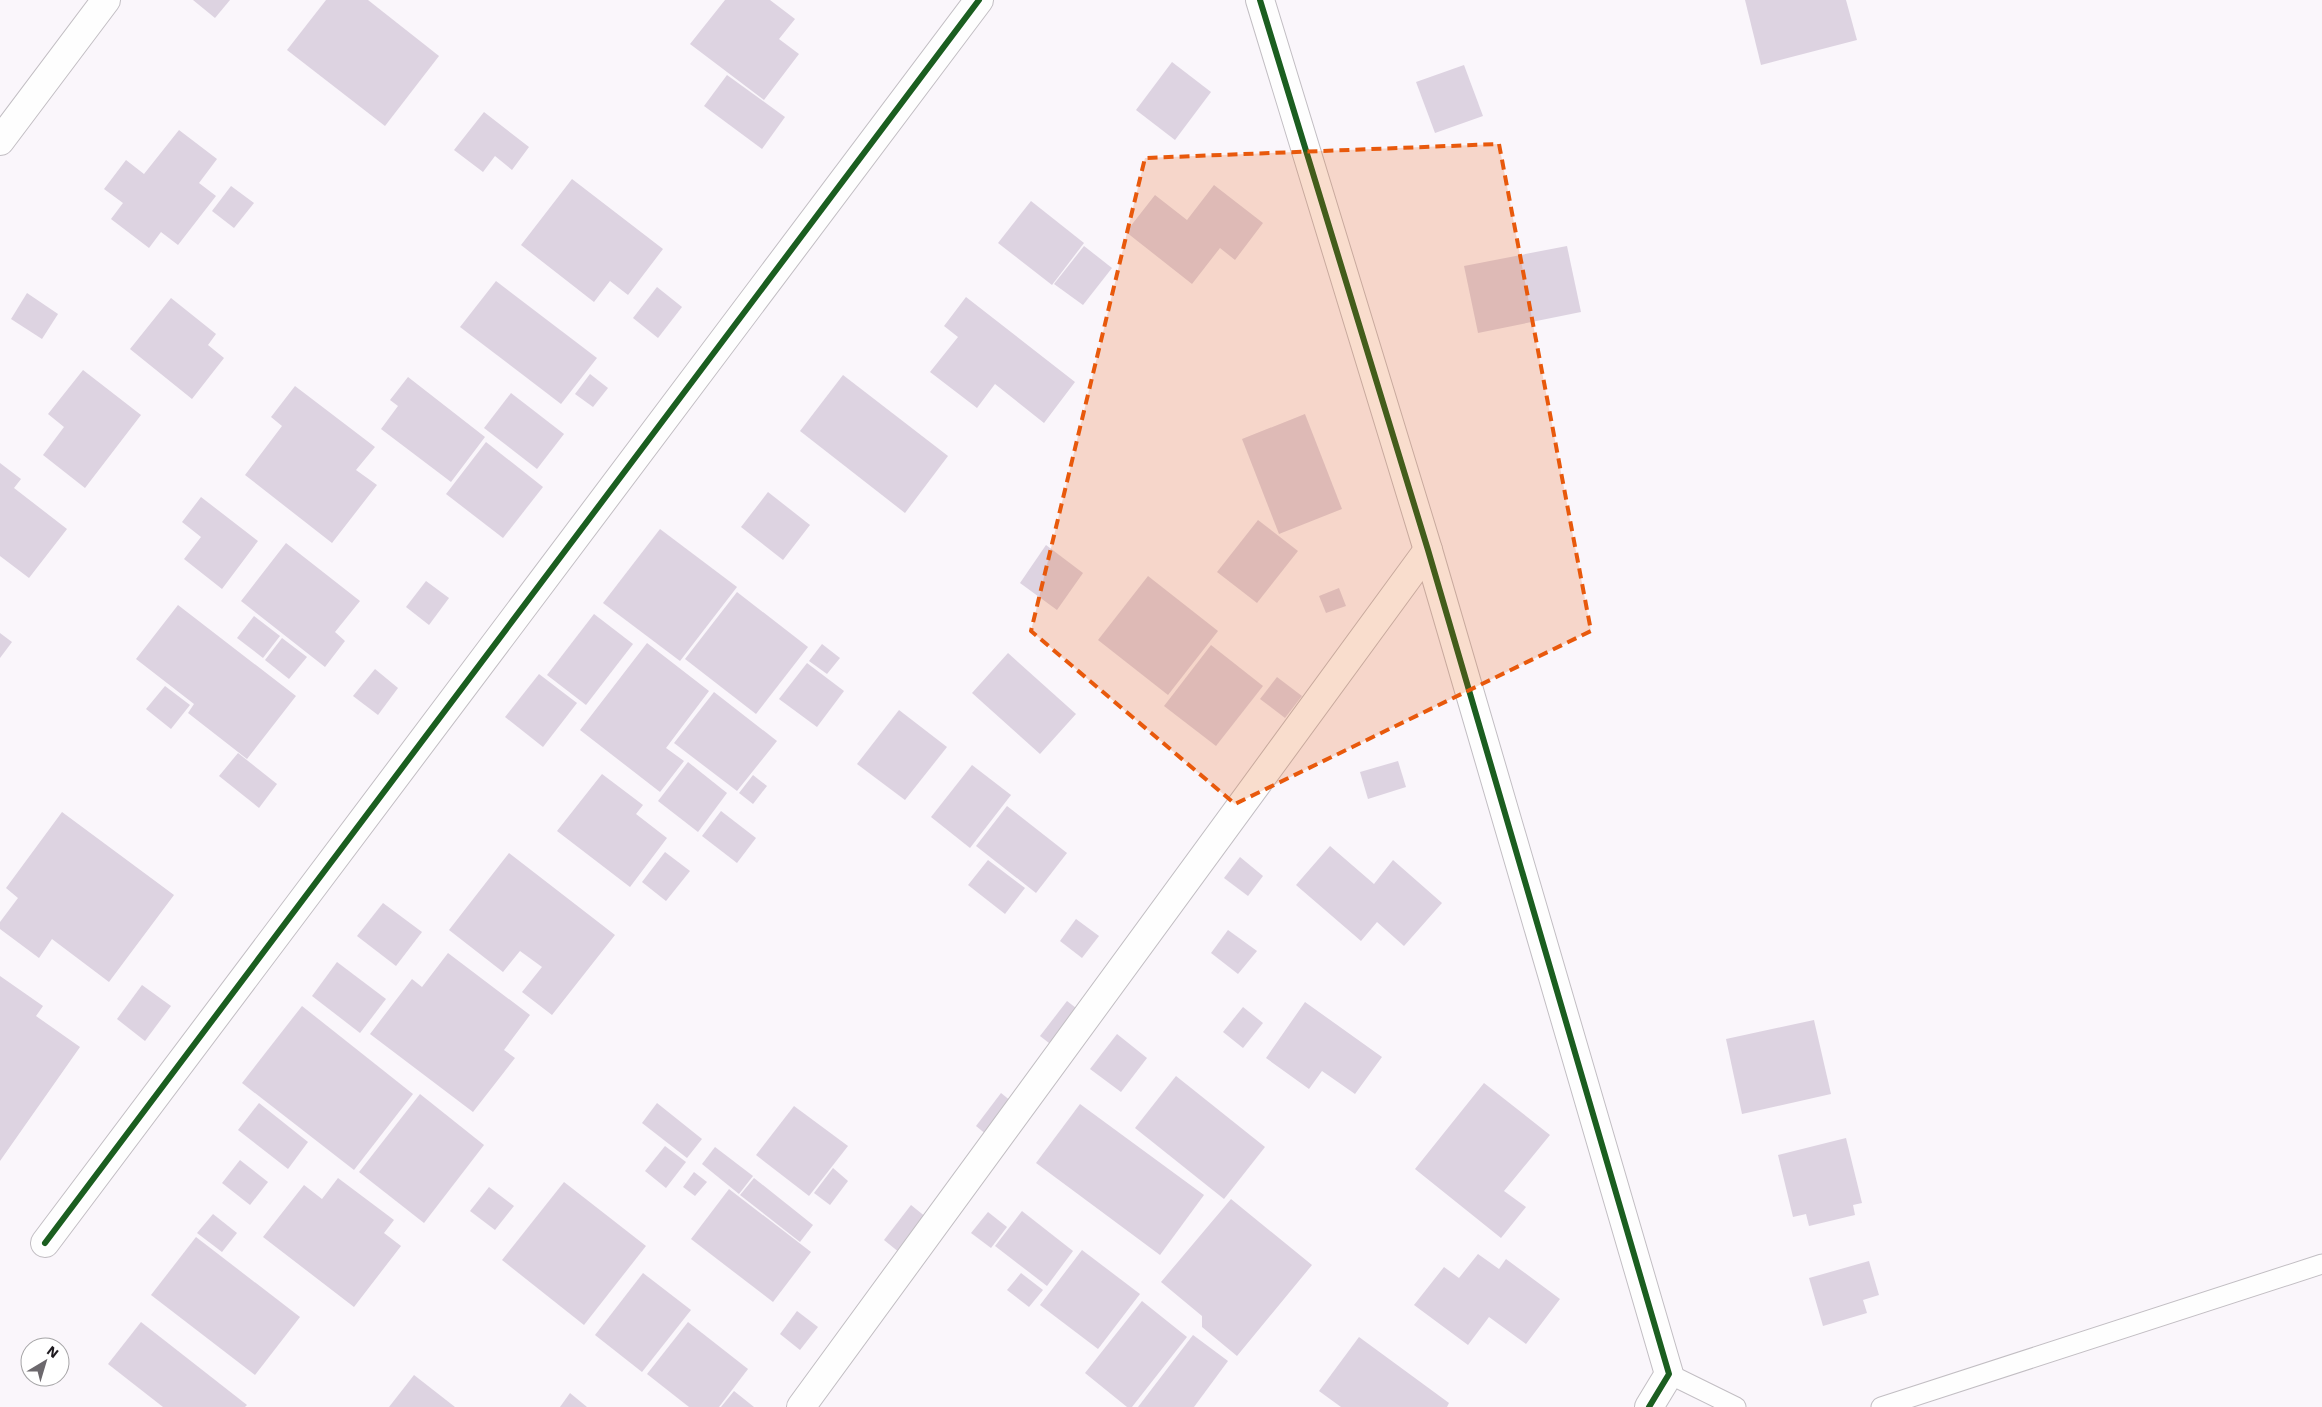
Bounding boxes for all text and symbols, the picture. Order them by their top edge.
north arrow [20,1337,70,1387]
text: N [44,1342,62,1361]

